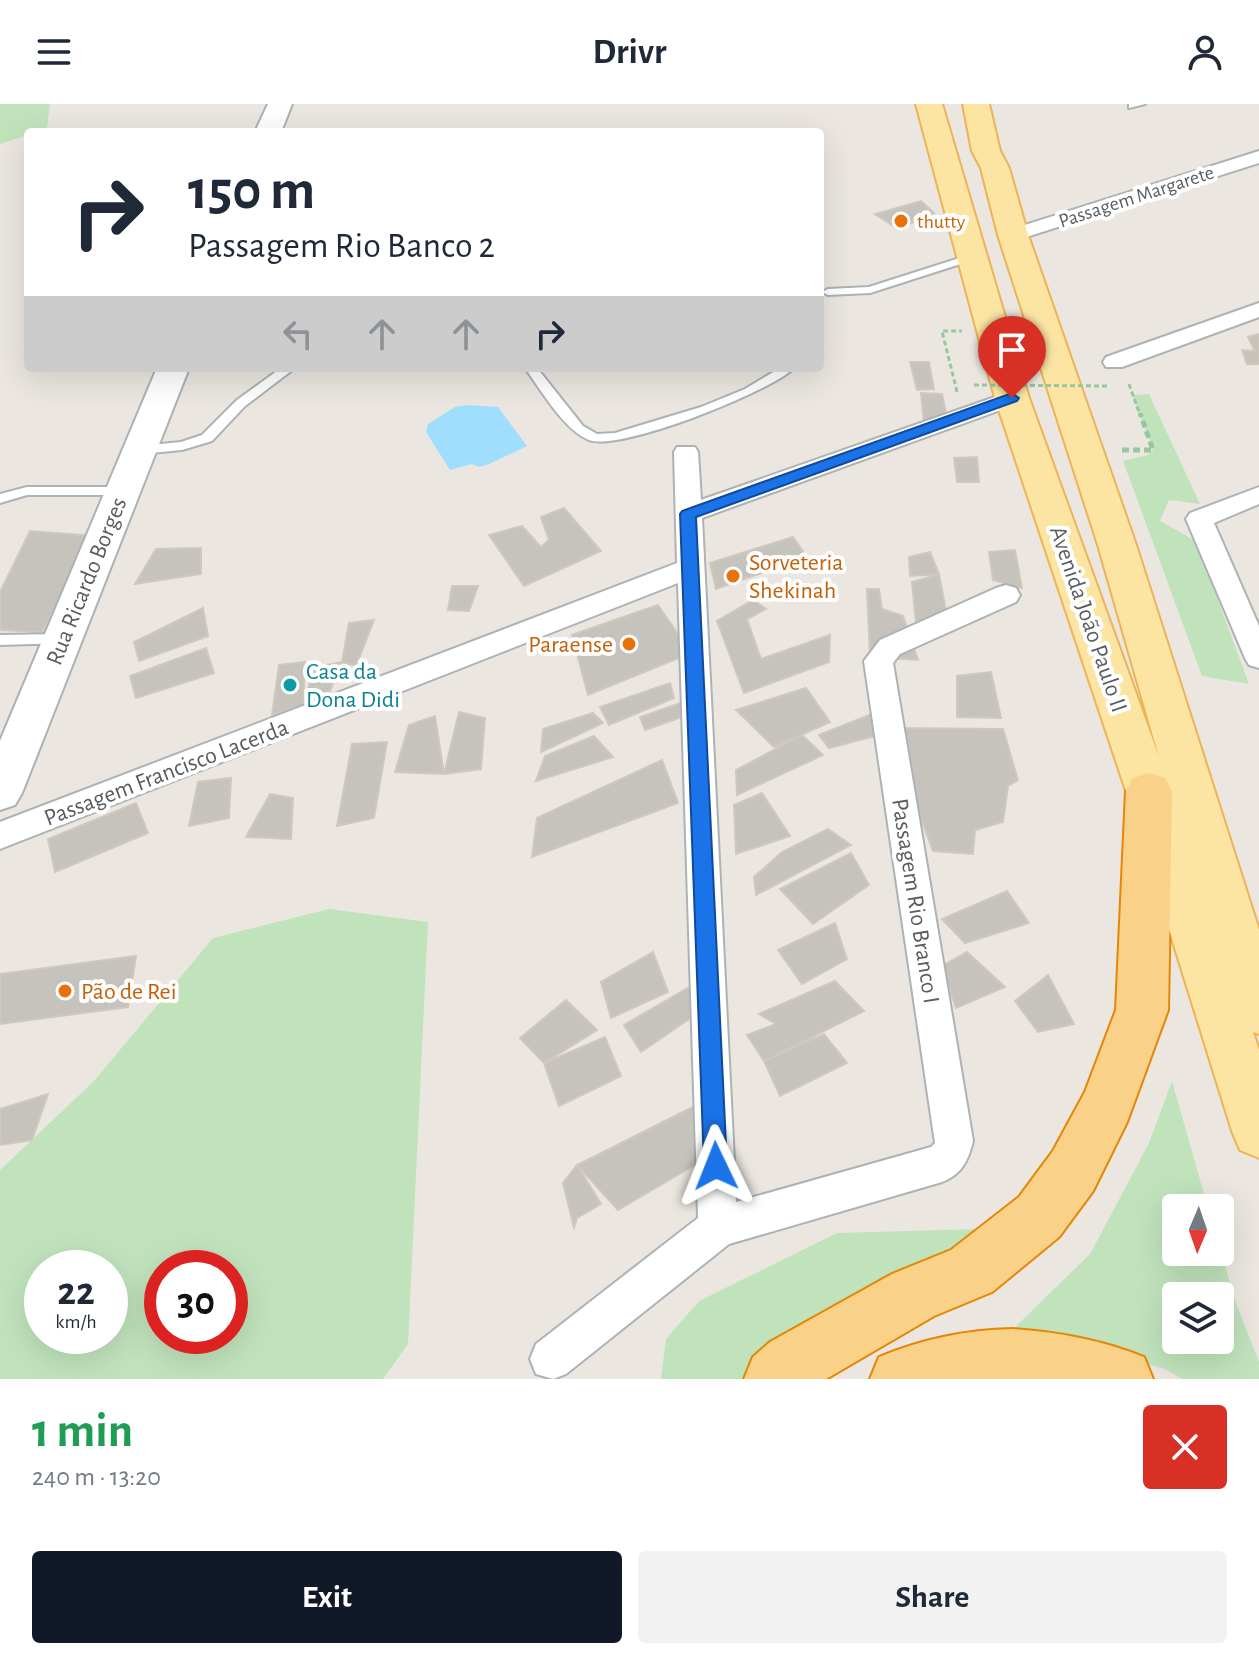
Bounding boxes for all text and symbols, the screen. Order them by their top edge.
icon: menu [32,30,76,74]
icon: person [1183,30,1227,74]
text: Drivr [593,34,666,70]
icon: right [56,160,160,264]
street label: Passagem Margarete [1056,162,1216,231]
text: 150 m [188,163,315,219]
marker: thutty [892,212,910,230]
place label: thutty [917,212,966,232]
text: Passagem Rio Banco 2 [188,228,495,264]
icon: left [276,312,320,356]
icon: ahead [360,312,404,356]
icon: ahead [444,312,488,356]
icon: right [528,312,572,356]
pin [978,316,1046,398]
icon: arrive [990,328,1034,372]
street label: Rua Ricardo Borges [42,494,132,669]
street label: Avenida João Paulo II [1045,523,1131,716]
place label: Sorveteria Shekinah [749,551,843,603]
marker: Sorveteria Shekinah [724,567,742,585]
place label: Paraense [528,633,613,657]
marker: Paraense [620,635,638,653]
place label: Casa da Dona Didi [306,660,400,712]
marker: Casa da Dona Didi [281,676,299,694]
street label: Passagem Francisco Lacerda [41,715,292,831]
street label: Passagem Rio Branco I [887,797,943,1005]
place label: Pão de Rei [81,980,176,1004]
marker: Pão de Rei [56,982,74,1000]
position arrow [674,1124,758,1208]
north arrow [1162,1194,1234,1266]
map controls [1162,1194,1234,1354]
speed limit sign: 30 [144,1250,248,1354]
text: 22 [57,1272,95,1312]
button: layers [1162,1282,1234,1354]
text: km/h [55,1312,97,1332]
button: close [1143,1405,1227,1489]
text: 1 min [32,1408,133,1456]
text: 240 m · 13:20 [32,1464,161,1490]
button: Exit [32,1551,622,1643]
button: Share [638,1551,1227,1643]

